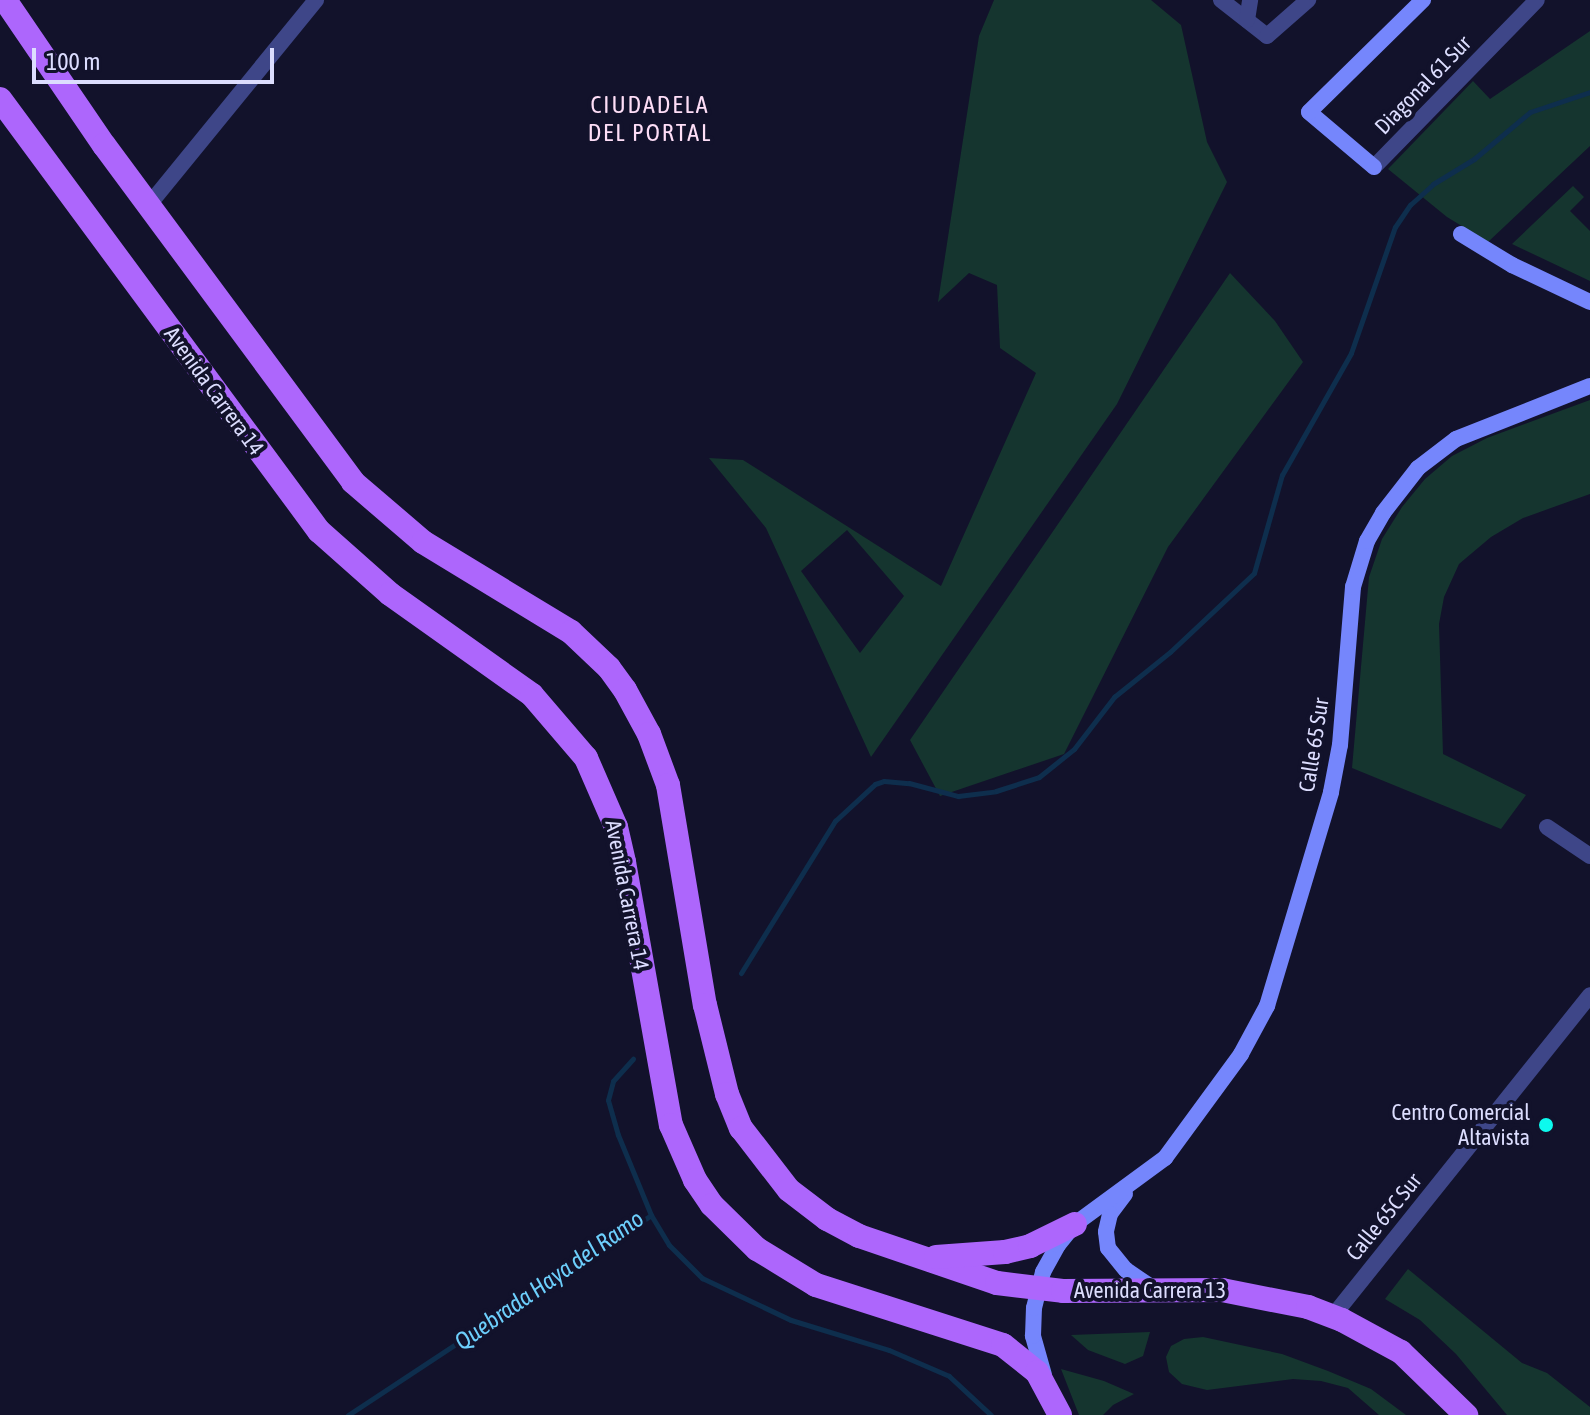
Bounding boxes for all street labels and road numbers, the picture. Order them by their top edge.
street label: Diagonal 61 Sur [1369,30,1477,140]
street label: Avenida Carrera 14 [159,322,269,460]
street label: Calle 65 Sur [1294,696,1334,794]
street label: Avenida Carrera 14 [600,818,654,972]
street label: Calle 65C Sur [1341,1168,1427,1266]
street label: Avenida Carrera 13 [1074,1278,1226,1304]

